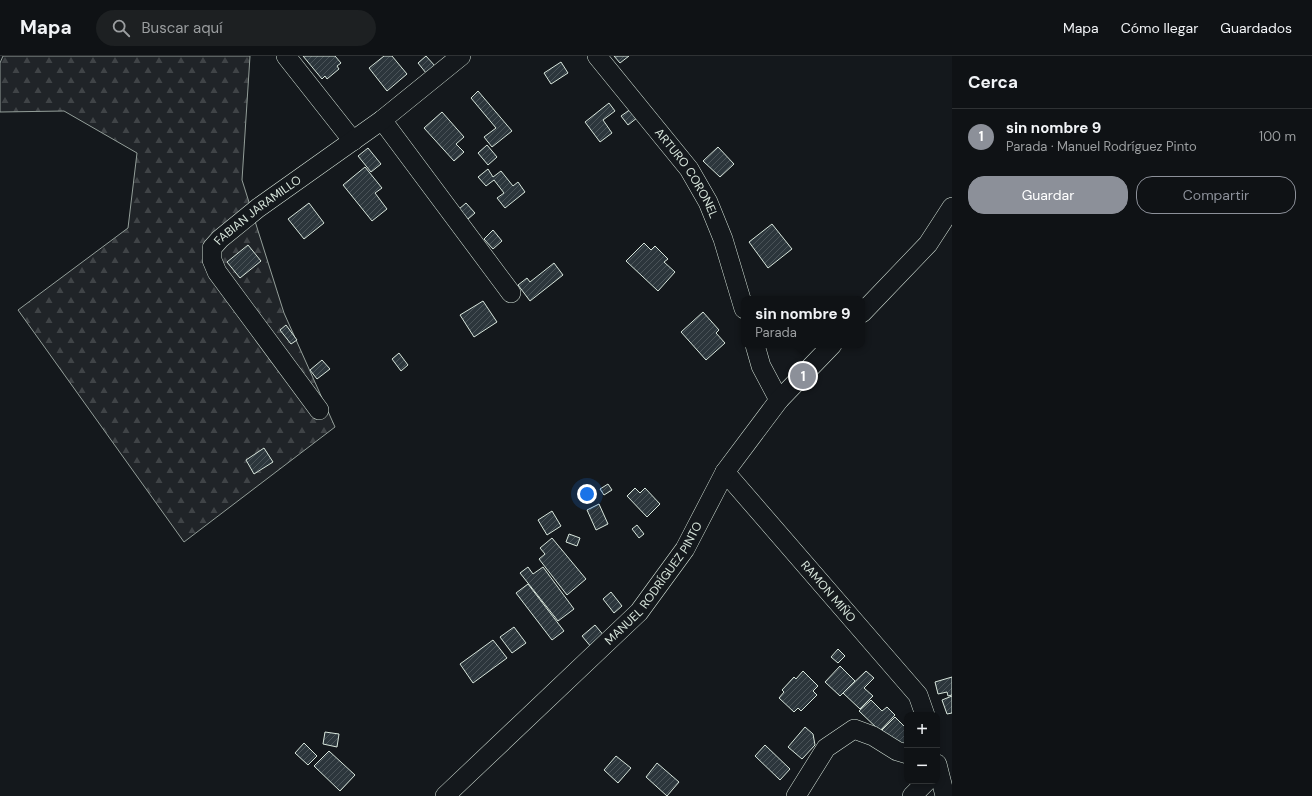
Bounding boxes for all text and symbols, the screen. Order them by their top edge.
search box [96,10,376,46]
text: Mapa [20,15,72,40]
icon: search [110,17,132,39]
text: Buscar aquí [142,18,223,38]
text: Mapa [1063,19,1099,37]
text: Cómo llegar [1121,19,1198,37]
text: Guardados [1220,19,1292,37]
text: Cerca [968,71,1018,93]
text: sin nombre 9 [1006,118,1101,138]
street label: ARTURO CORONEL [651,125,722,221]
text: 1 [979,128,983,145]
text: 100 m [1259,128,1296,145]
text: Parada · Manuel Rodríguez Pinto [1006,138,1197,155]
street label: FABIAN JARAMILLO [210,172,304,248]
button: Guardar [968,176,1128,214]
button: Compartir [1136,176,1296,214]
popup [741,296,865,348]
text: sin nombre 9 [755,304,851,324]
text: Parada [755,324,797,341]
pin: 1 [790,361,816,391]
your location [577,484,597,504]
street label: MANUEL RODRÍGUEZ PINTO [601,519,706,648]
street label: RAMON MIÑO [797,557,859,626]
map controls [904,712,940,784]
button: + [904,712,940,748]
button: − [904,748,940,784]

